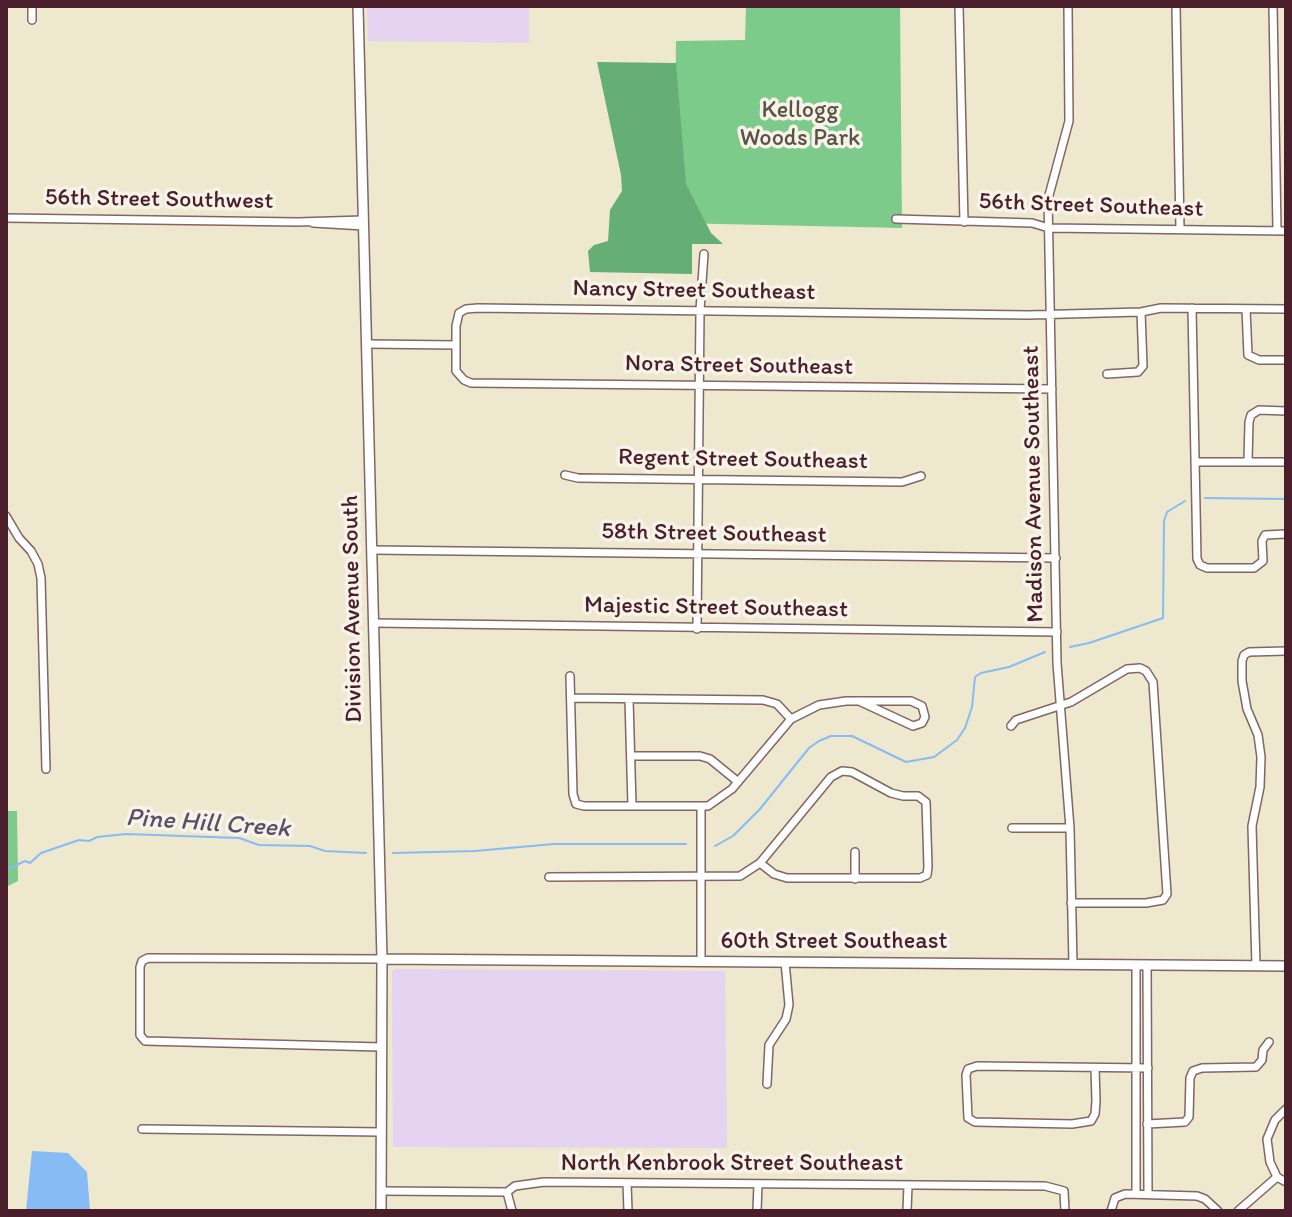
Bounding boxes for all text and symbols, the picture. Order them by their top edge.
park label: Kellogg Woods Park [740,97,860,153]
street label: 56th Street Southwest [44,184,274,216]
street label: 56th Street Southeast [978,188,1204,224]
street label: Nancy Street Southeast [572,274,816,308]
street label: Madison Avenue Southeast [1017,345,1051,623]
street label: Nora Street Southeast [625,350,853,382]
street label: Regent Street Southeast [618,443,868,477]
street label: Division Avenue South [337,495,369,723]
street label: 58th Street Southeast [601,518,827,550]
street label: Majestic Street Southeast [584,591,848,625]
water label: Pine Hill Creek [125,803,291,845]
street label: 60th Street Southeast [720,928,948,956]
street label: North Kenbrook Street Southeast [561,1150,903,1178]

